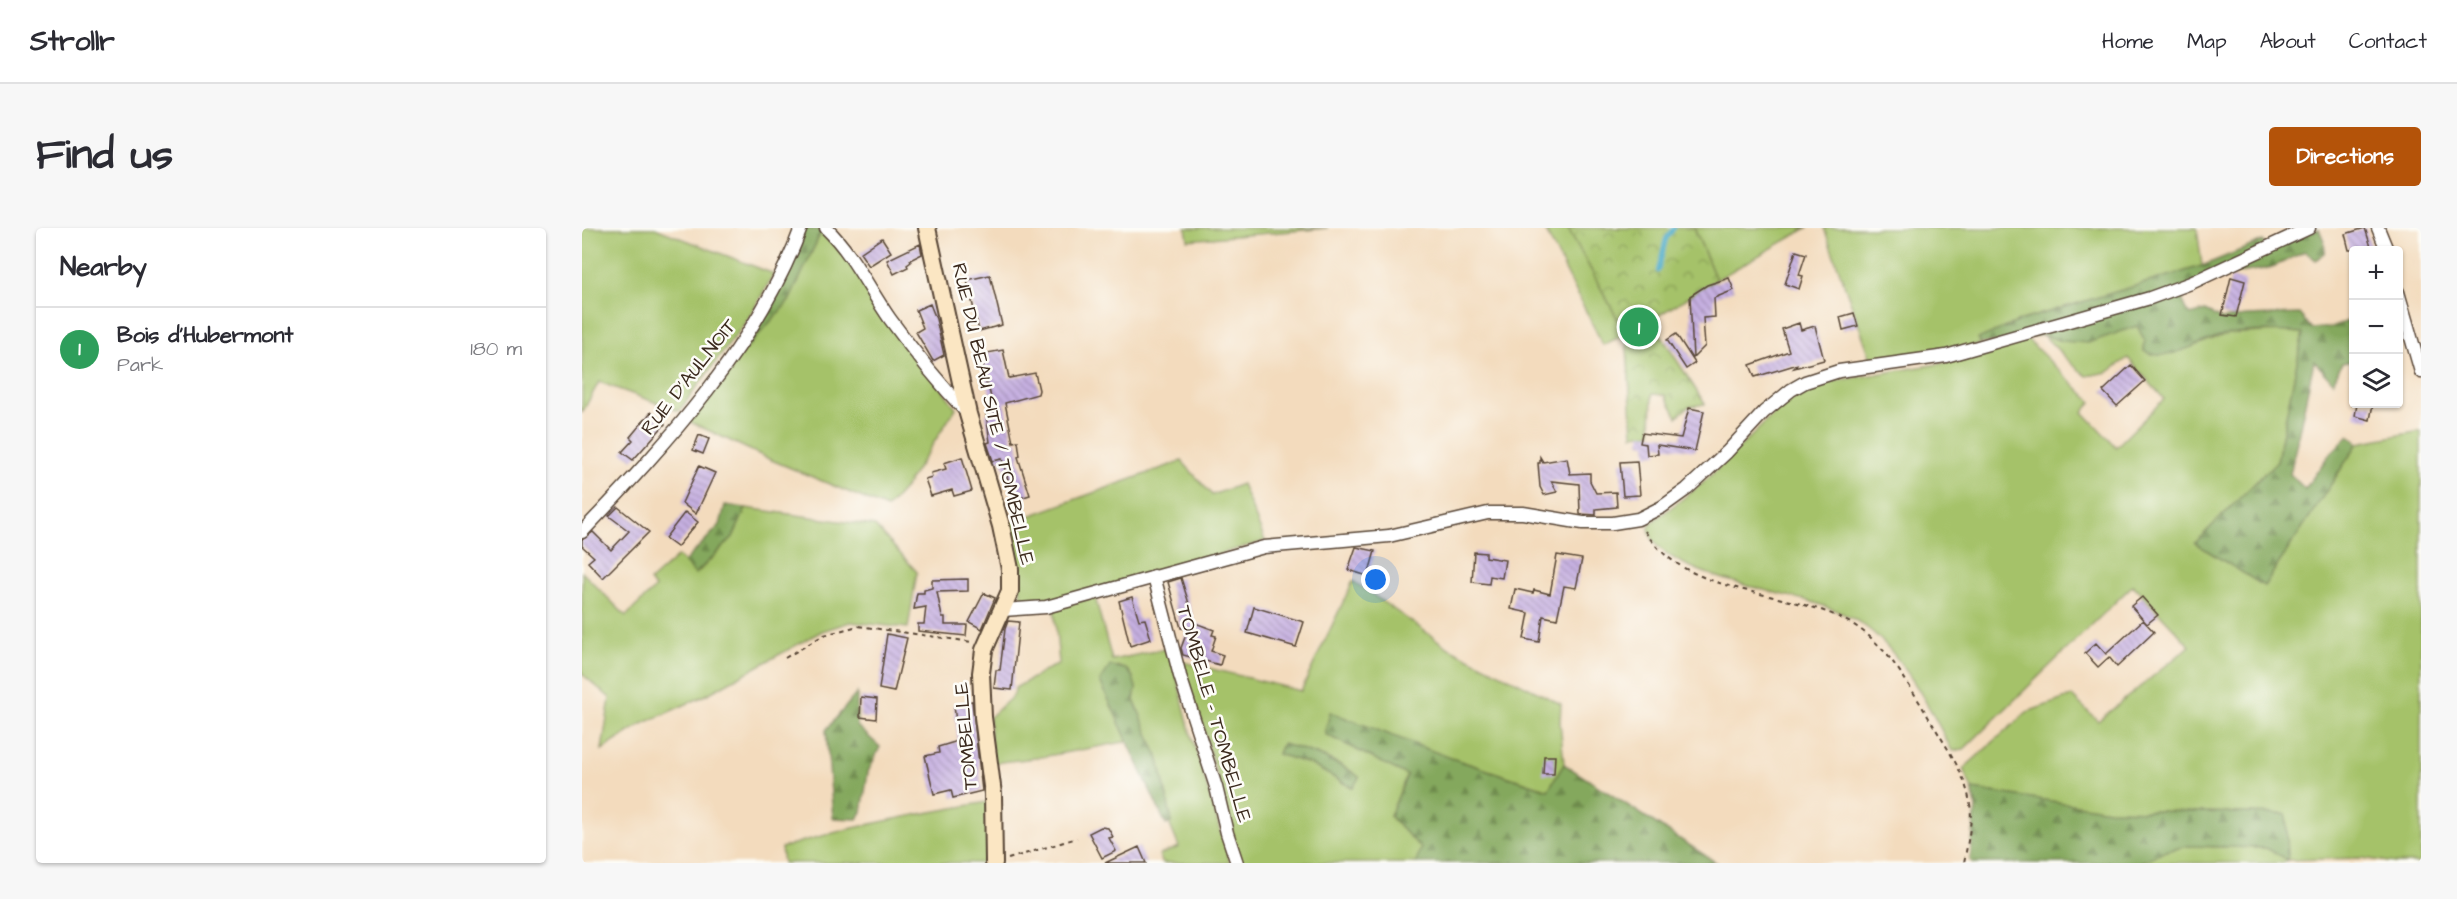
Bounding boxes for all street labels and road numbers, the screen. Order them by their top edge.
street label: RUE DU BEAU SITE / TOMBELLE [945,260,1041,568]
street label: RUE D'AULNOIT [635,312,744,441]
street label: TOMBELE - TOMBELLE [1170,602,1258,826]
street label: TOMBELLE [947,681,985,791]

